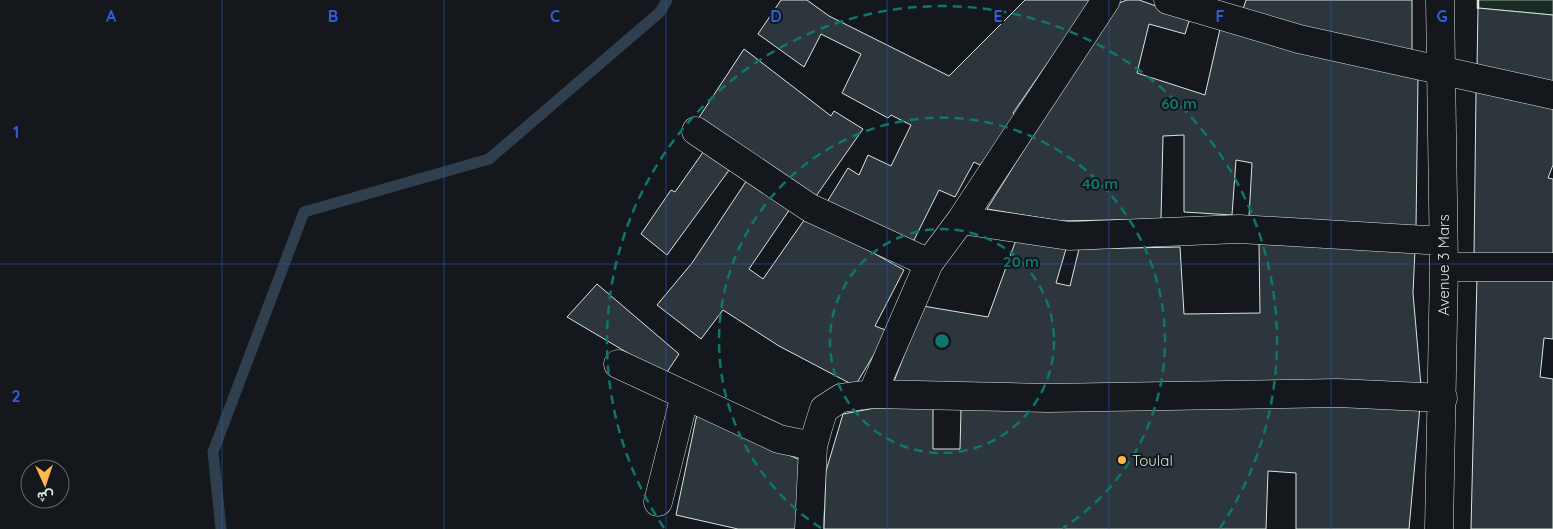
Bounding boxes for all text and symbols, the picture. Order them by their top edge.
text: A [106,6,117,26]
text: B [328,6,338,26]
text: C [550,6,560,26]
text: D [770,6,782,26]
text: E [993,6,1003,26]
text: F [1216,6,1225,26]
text: G [1436,6,1448,26]
text: 60 m [1161,94,1197,113]
text: 1 [13,122,19,142]
text: 40 m [1082,174,1118,193]
street label: Avenue 3 Mars [1434,214,1453,316]
text: 20 m [1003,252,1039,271]
centre of rings [933,332,951,350]
text: 2 [11,386,21,406]
place label: Toulal [1132,451,1173,470]
marker: Toulal [1116,454,1128,466]
north arrow [20,459,70,509]
text: ش [37,488,55,506]

